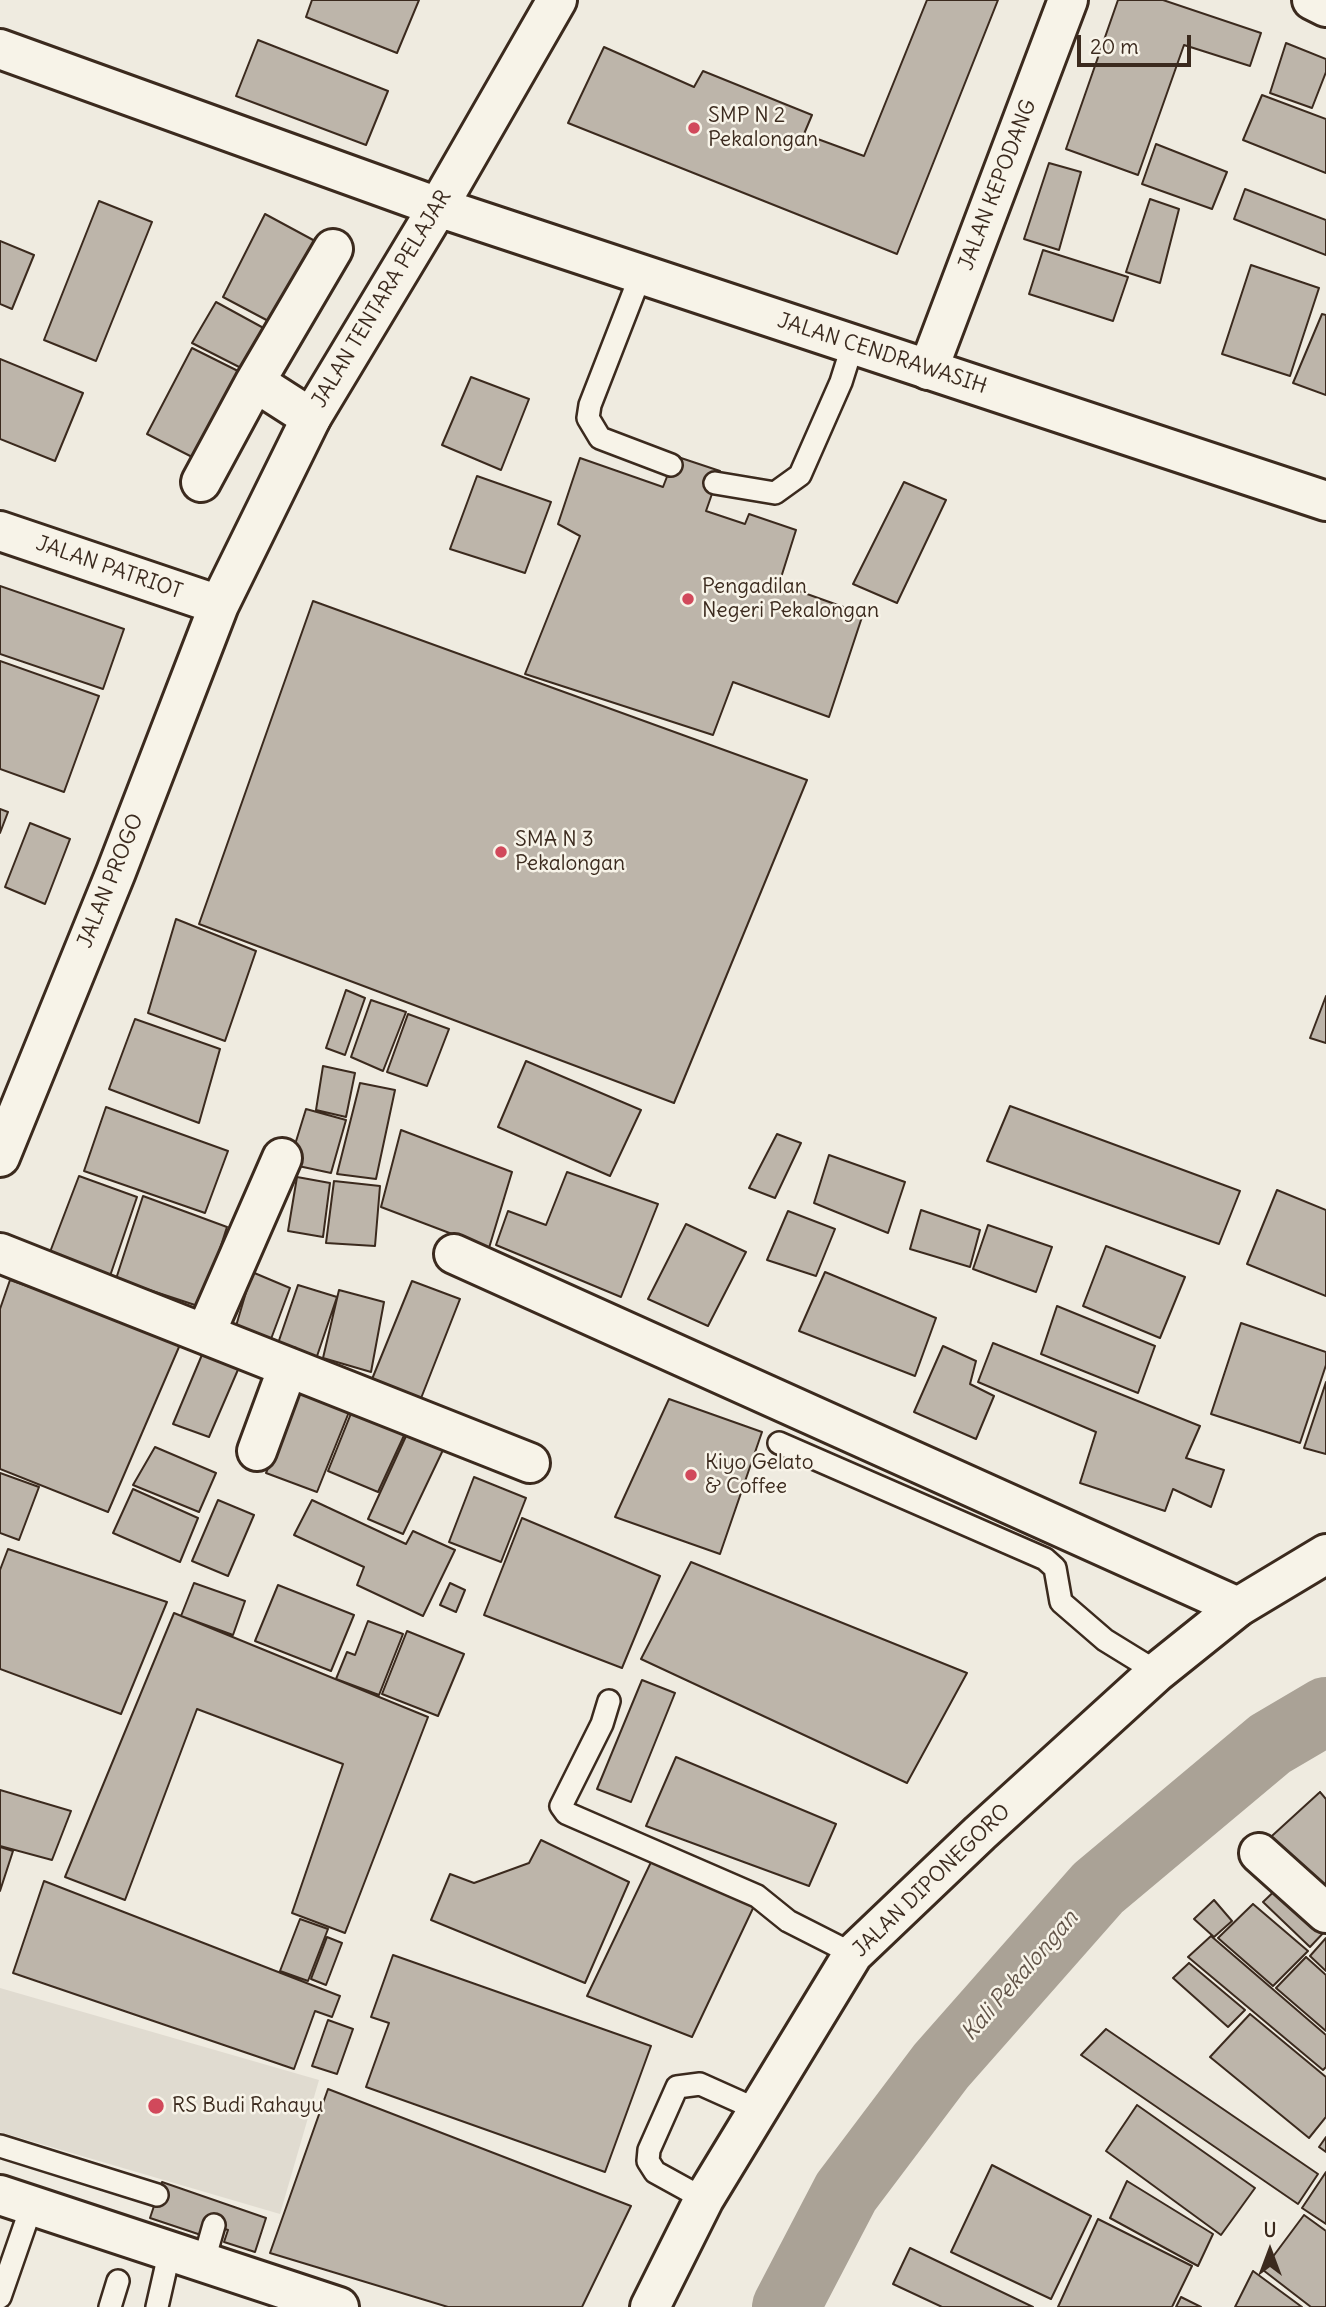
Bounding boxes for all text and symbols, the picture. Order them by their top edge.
scale bar [1081,21,1195,65]
text: 20 m [1090,33,1139,60]
street label: JALAN KEPODANG [954,96,1042,274]
place label: SMP N 2 Pekalongan [708,103,818,153]
marker: SMP N 2 Pekalongan [686,120,702,136]
street label: JALAN TENTARA PELAJAR [307,186,457,412]
street label: JALAN CENDRAWASIH [774,308,990,400]
street label: JALAN PATRIOT [33,531,185,605]
place label: Pengadilan Negeri Pekalongan [702,574,879,624]
marker: Pengadilan Negeri Pekalongan [680,591,696,607]
street label: JALAN PROGO [73,810,149,952]
place label: SMA N 3 Pekalongan [515,827,625,877]
marker: SMA N 3 Pekalongan [493,844,509,860]
place label: Kiyo Gelato & Coffee [705,1450,813,1500]
marker: Kiyo Gelato & Coffee [683,1467,699,1483]
street label: JALAN DIPONEGORO [848,1799,1016,1963]
water label: Kali Pekalongan [956,1905,1084,2047]
place label: RS Budi Rahayu [172,2093,323,2119]
marker: RS Budi Rahayu [146,2096,166,2116]
north arrow [1235,2216,1305,2286]
text: U [1264,2218,1276,2242]

